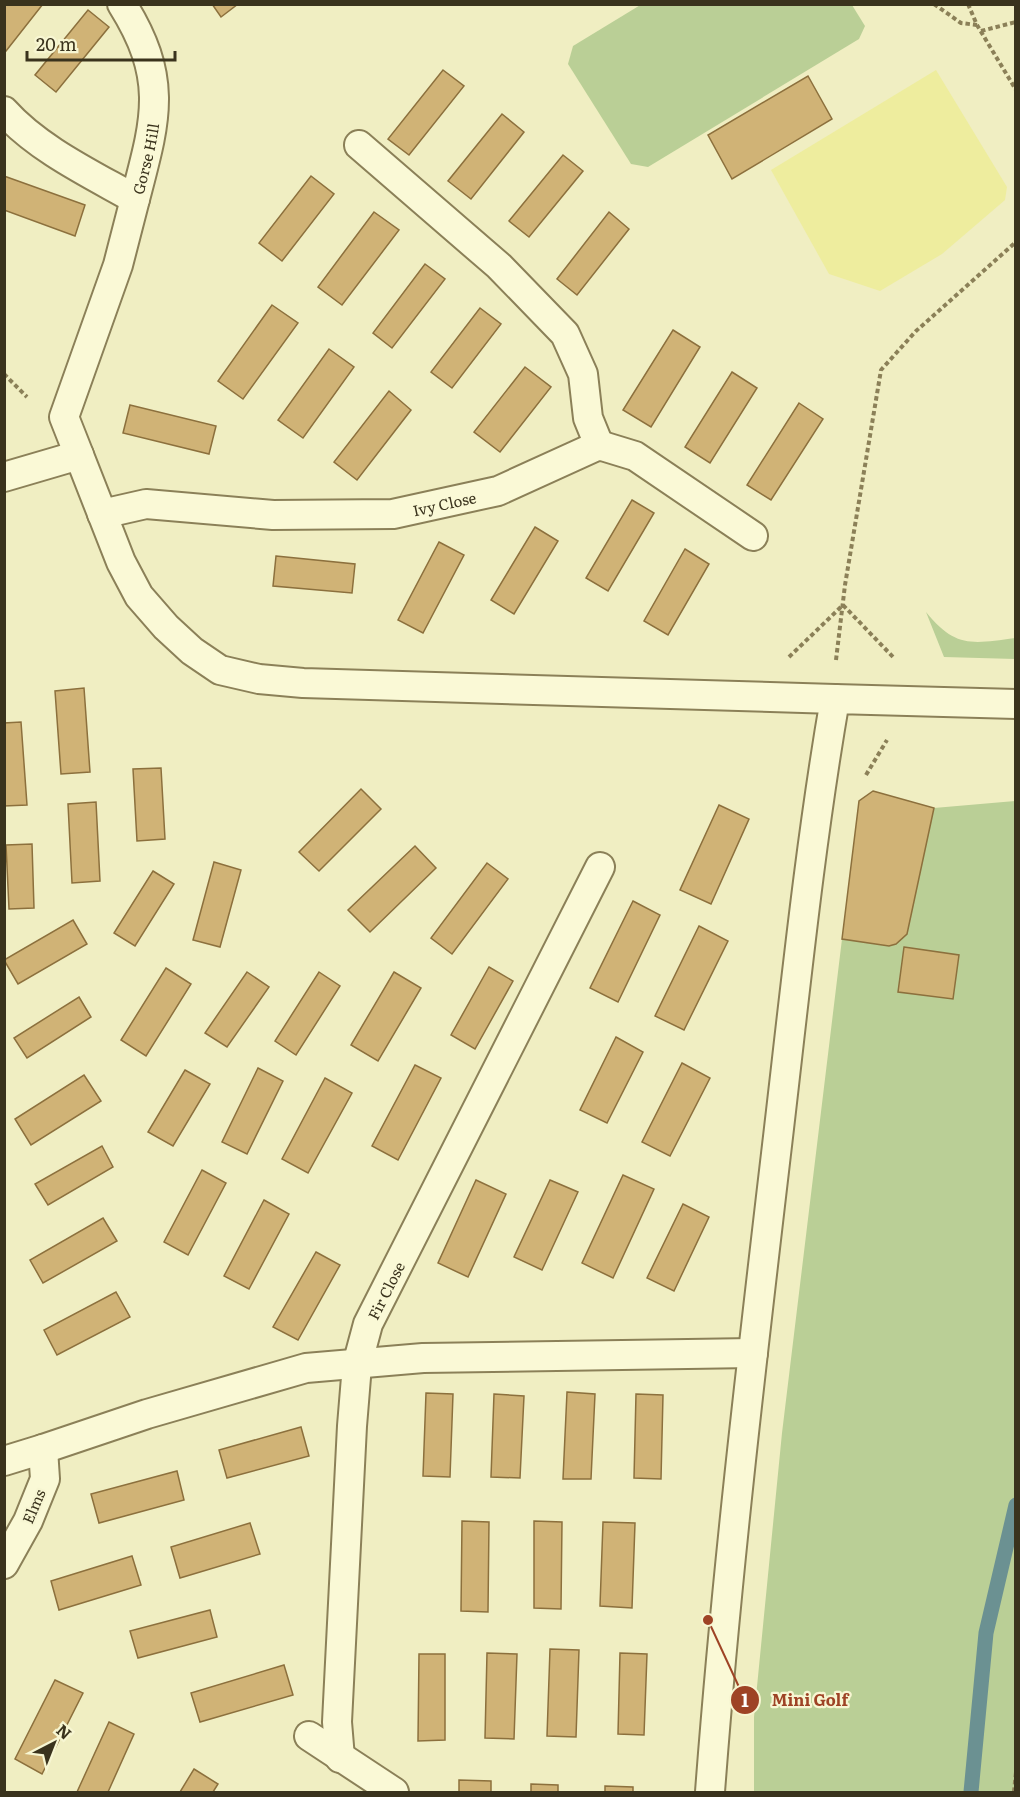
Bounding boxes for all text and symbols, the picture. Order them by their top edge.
scale bar [27,24,176,62]
text: 20 m [36,30,77,57]
street label: Gorse Hill [125,122,164,197]
street label: Ivy Close [410,485,478,521]
street label: Fir Close [361,1257,410,1323]
street label: Elms [15,1485,51,1527]
callout: Mini Golf [730,1683,861,1717]
text: 1 [741,1686,749,1713]
text: Mini Golf [772,1687,850,1711]
north arrow [24,1713,84,1773]
text: N [52,1718,78,1745]

